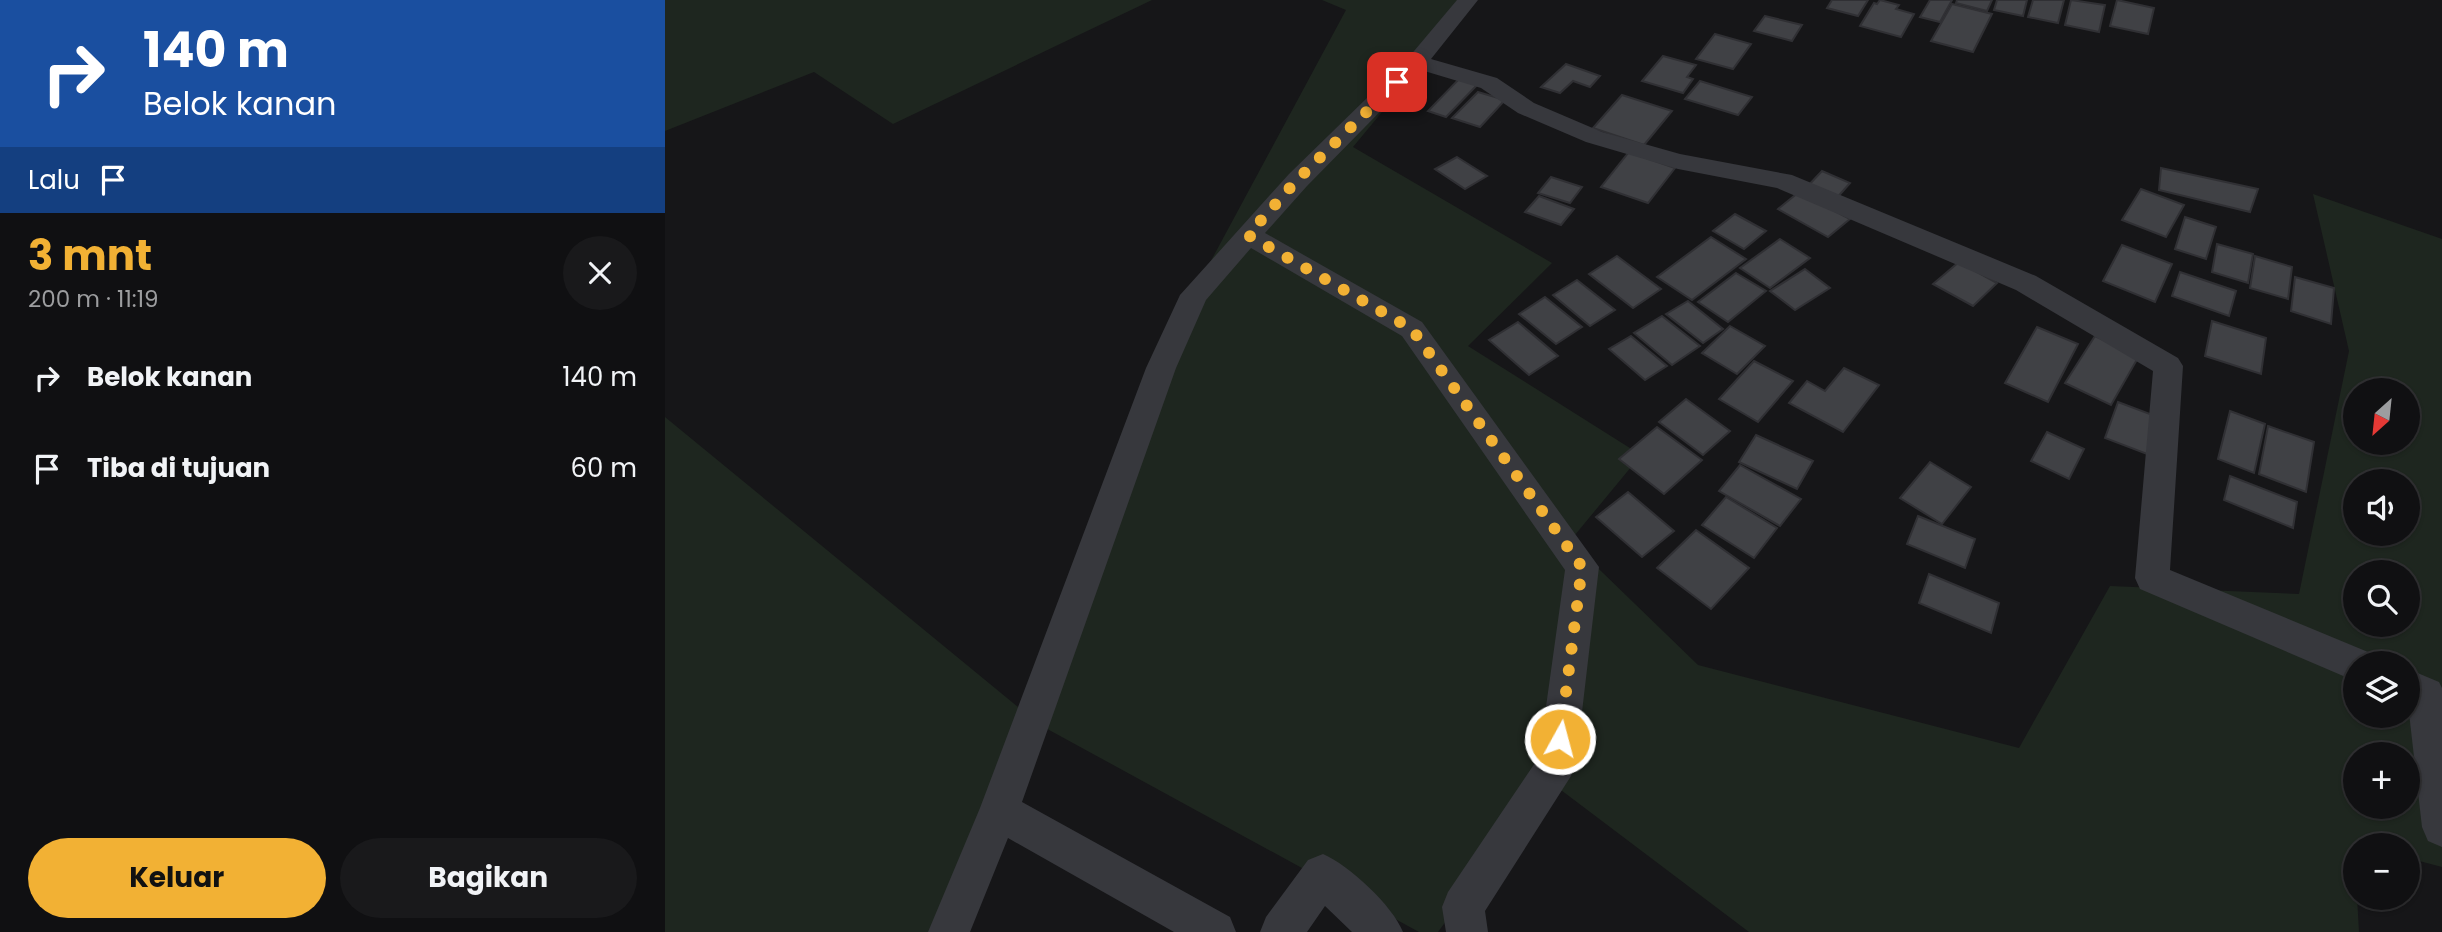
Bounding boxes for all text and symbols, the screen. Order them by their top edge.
text: 140 m [143,16,289,84]
icon: right [28,28,119,119]
pin [1367,52,1427,112]
icon: arrive [1378,63,1416,101]
text: Belok kanan [143,81,337,126]
icon: arrive [94,161,132,199]
text: Lalu [28,162,80,198]
text: 3 mnt [28,226,152,285]
button: close [563,236,637,310]
text: 200 m · 11:19 [28,283,159,315]
icon: right [28,359,66,397]
text: Belok kanan [87,359,252,395]
text: 140 m [562,359,637,395]
north arrow [2343,378,2420,455]
map controls [2343,378,2420,910]
icon: arrive [28,450,66,488]
text: Tiba di tujuan [87,450,270,486]
text: 60 m [570,450,637,486]
button: sound [2343,469,2420,546]
button: search [2343,560,2420,637]
button: layers [2343,651,2420,728]
position arrow [1523,702,1597,776]
button: + [2343,742,2420,819]
button: − [2343,833,2420,910]
button: Keluar [28,838,326,918]
button: Bagikan [340,838,637,918]

